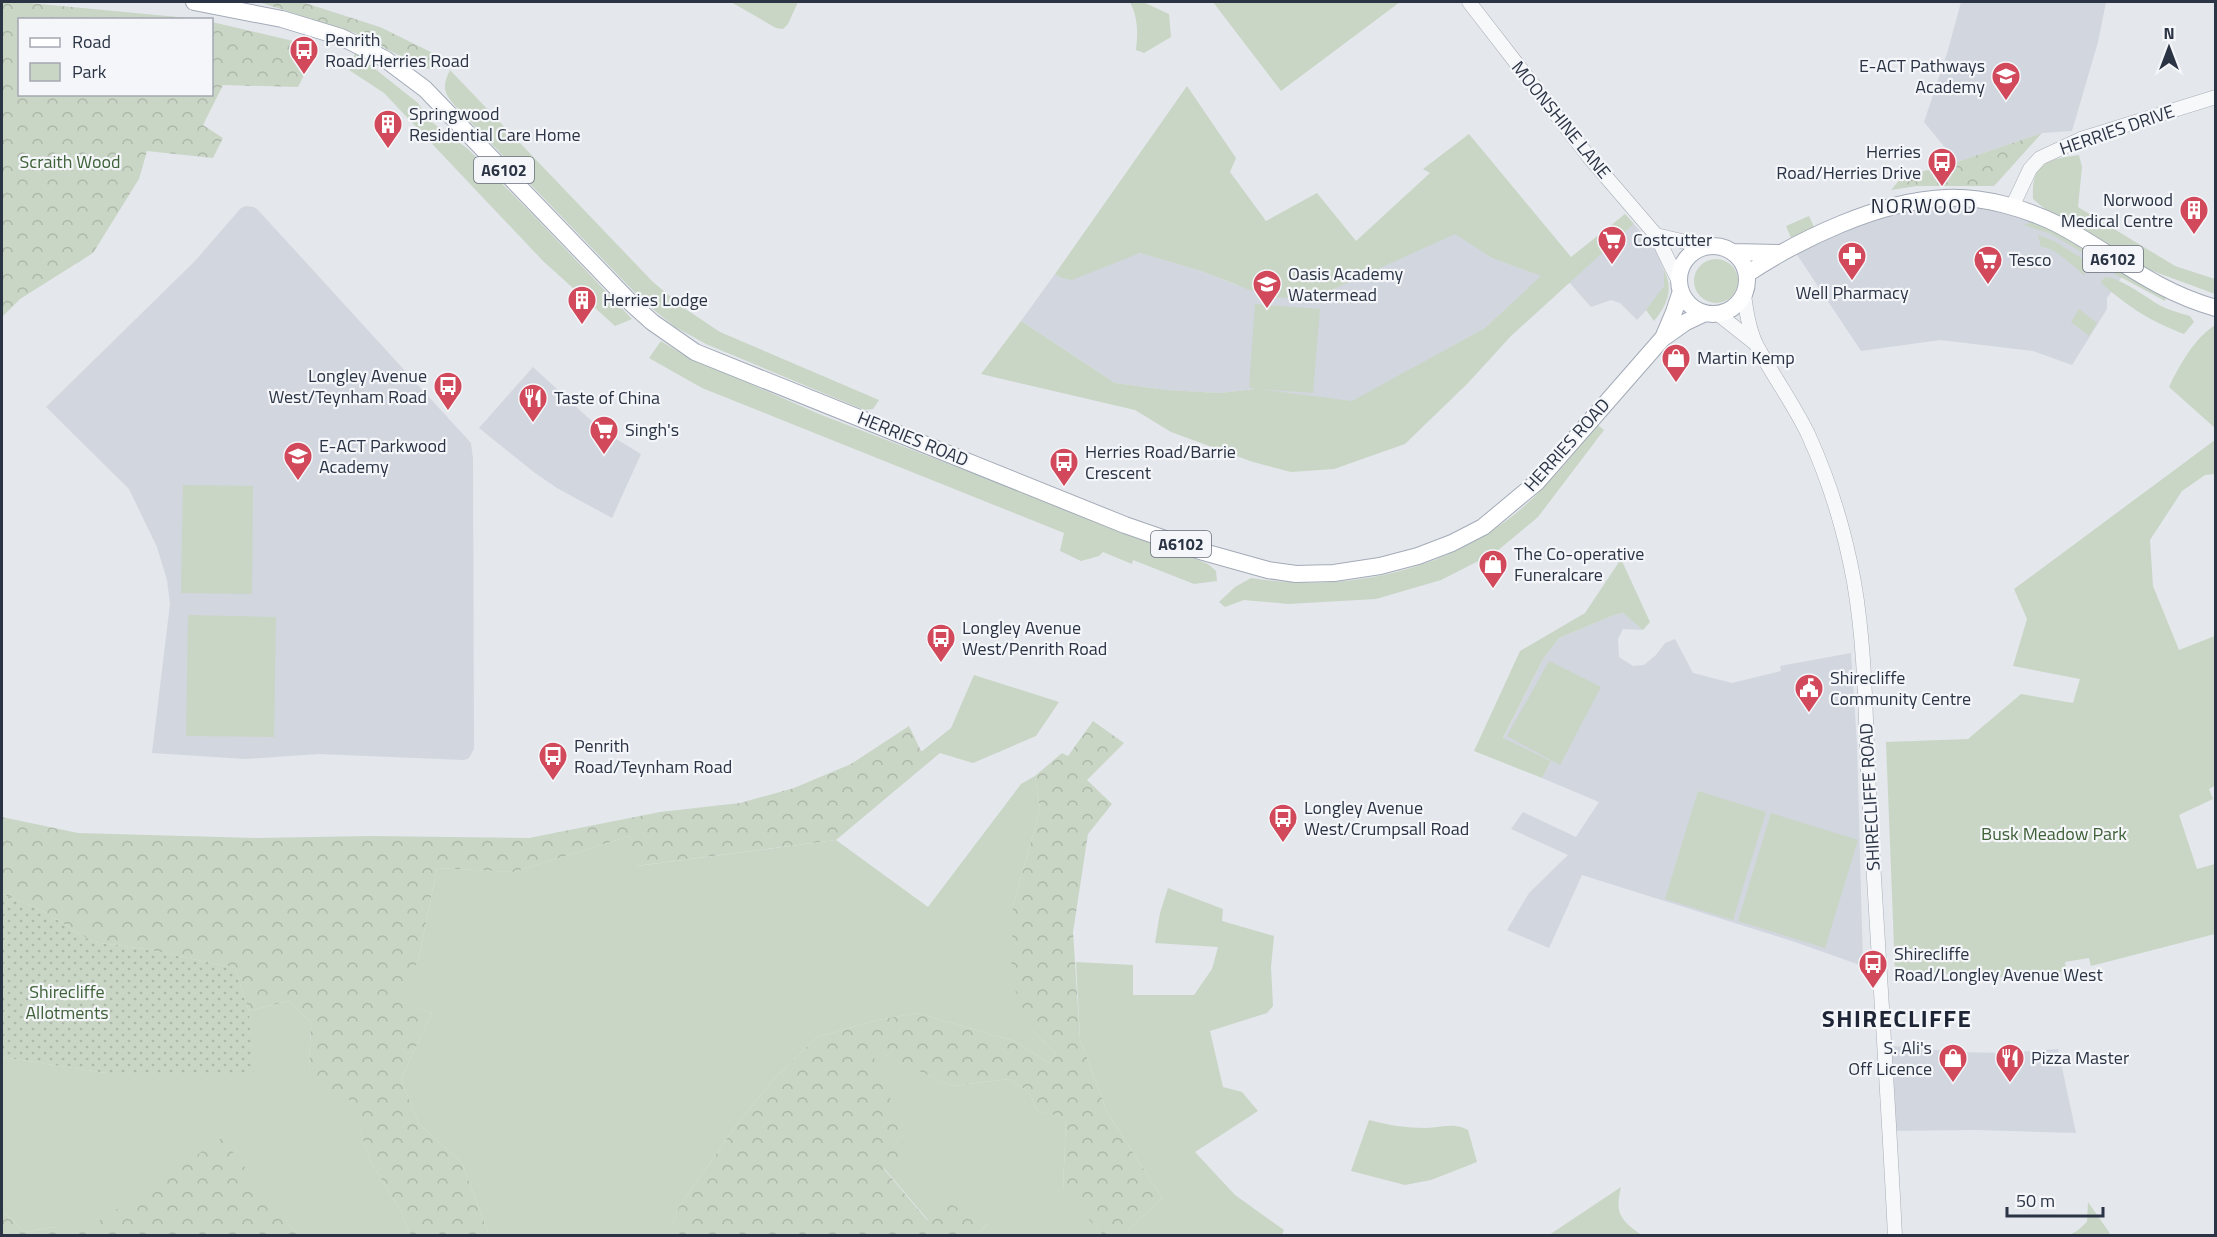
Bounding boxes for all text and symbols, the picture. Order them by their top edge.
legend [18,18,213,96]
north arrow [2139,18,2199,78]
text: N [2163,21,2175,45]
place label: Penrith Road/Herries Road [325,26,469,74]
text: Road [72,28,111,55]
bus stop icon: Penrith Road/Herries Road [288,34,320,76]
place label: E-ACT Pathways Academy [1859,52,1985,100]
street label: MOONSHINE LANE [1505,55,1618,185]
text: Park [72,58,107,85]
school or university icon: E-ACT Pathways Academy [1990,60,2022,102]
street label: HERRIES DRIVE [2056,97,2178,162]
place label: Springwood Residential Care Home [409,100,581,148]
building icon: Springwood Residential Care Home [372,108,404,150]
place label: Herries Road/Herries Drive [1776,138,1921,186]
bus stop icon: Herries Road/Herries Drive [1926,146,1958,188]
park label: Scraith Wood [20,148,120,175]
road number: A6102 [474,157,534,183]
place label: Norwood Medical Centre [2061,186,2173,234]
district label: NORWOOD [1871,190,1977,221]
building icon: Norwood Medical Centre [2178,194,2210,236]
supermarket icon: Costcutter [1596,224,1628,266]
place label: Costcutter [1633,226,1712,253]
pharmacy icon: Well Pharmacy [1836,240,1868,282]
supermarket icon: Tesco [1972,244,2004,286]
place label: Tesco [2009,246,2052,273]
road number: A6102 [2083,246,2143,272]
place label: Oasis Academy Watermead [1288,260,1404,308]
school or university icon: Oasis Academy Watermead [1251,268,1283,310]
place label: Well Pharmacy [1795,279,1909,306]
building icon: Herries Lodge [566,284,598,326]
place label: Herries Lodge [603,286,708,313]
shop icon: Martin Kemp [1660,342,1692,384]
place label: Martin Kemp [1697,344,1795,371]
place label: Longley Avenue West/Teynham Road [268,362,427,410]
bus stop icon: Longley Avenue West/Teynham Road [432,370,464,412]
restaurant icon: Taste of China [517,382,549,424]
place label: Taste of China [554,384,660,411]
street label: HERRIES ROAD [1517,392,1616,497]
street label: HERRIES ROAD [854,404,973,473]
supermarket icon: Singh's [588,414,620,456]
place label: Singh's [625,416,679,443]
place label: E-ACT Parkwood Academy [319,432,447,480]
place label: Herries Road/Barrie Crescent [1085,438,1236,486]
school or university icon: E-ACT Parkwood Academy [282,440,314,482]
bus stop icon: Herries Road/Barrie Crescent [1048,446,1080,488]
road number: A6102 [1151,531,1211,557]
place label: The Co-operative Funeralcare [1514,540,1644,588]
shop icon: The Co-operative Funeralcare [1477,548,1509,590]
place label: Longley Avenue West/Penrith Road [962,614,1107,662]
bus stop icon: Longley Avenue West/Penrith Road [925,622,957,664]
place label: Shirecliffe Community Centre [1830,664,1971,712]
public building icon: Shirecliffe Community Centre [1793,672,1825,714]
street label: SHIRECLIFFE ROAD [1852,722,1887,872]
place label: Penrith Road/Teynham Road [574,732,732,780]
bus stop icon: Penrith Road/Teynham Road [537,740,569,782]
place label: Longley Avenue West/Crumpsall Road [1304,794,1469,842]
bus stop icon: Longley Avenue West/Crumpsall Road [1267,802,1299,844]
park label: Busk Meadow Park [1981,820,2127,847]
place label: Shirecliffe Road/Longley Avenue West [1894,940,2103,988]
bus stop icon: Shirecliffe Road/Longley Avenue West [1857,948,1889,990]
park label: Shirecliffe Allotments [25,978,109,1026]
district label: SHIRECLIFFE [1822,1000,1972,1036]
place label: S. Ali's Off Licence [1848,1034,1932,1082]
shop icon: S. Ali's Off Licence [1937,1042,1969,1084]
restaurant icon: Pizza Master [1994,1042,2026,1084]
place label: Pizza Master [2031,1044,2129,1071]
scale bar [2007,1180,2103,1218]
text: 50 m [2016,1187,2055,1214]

